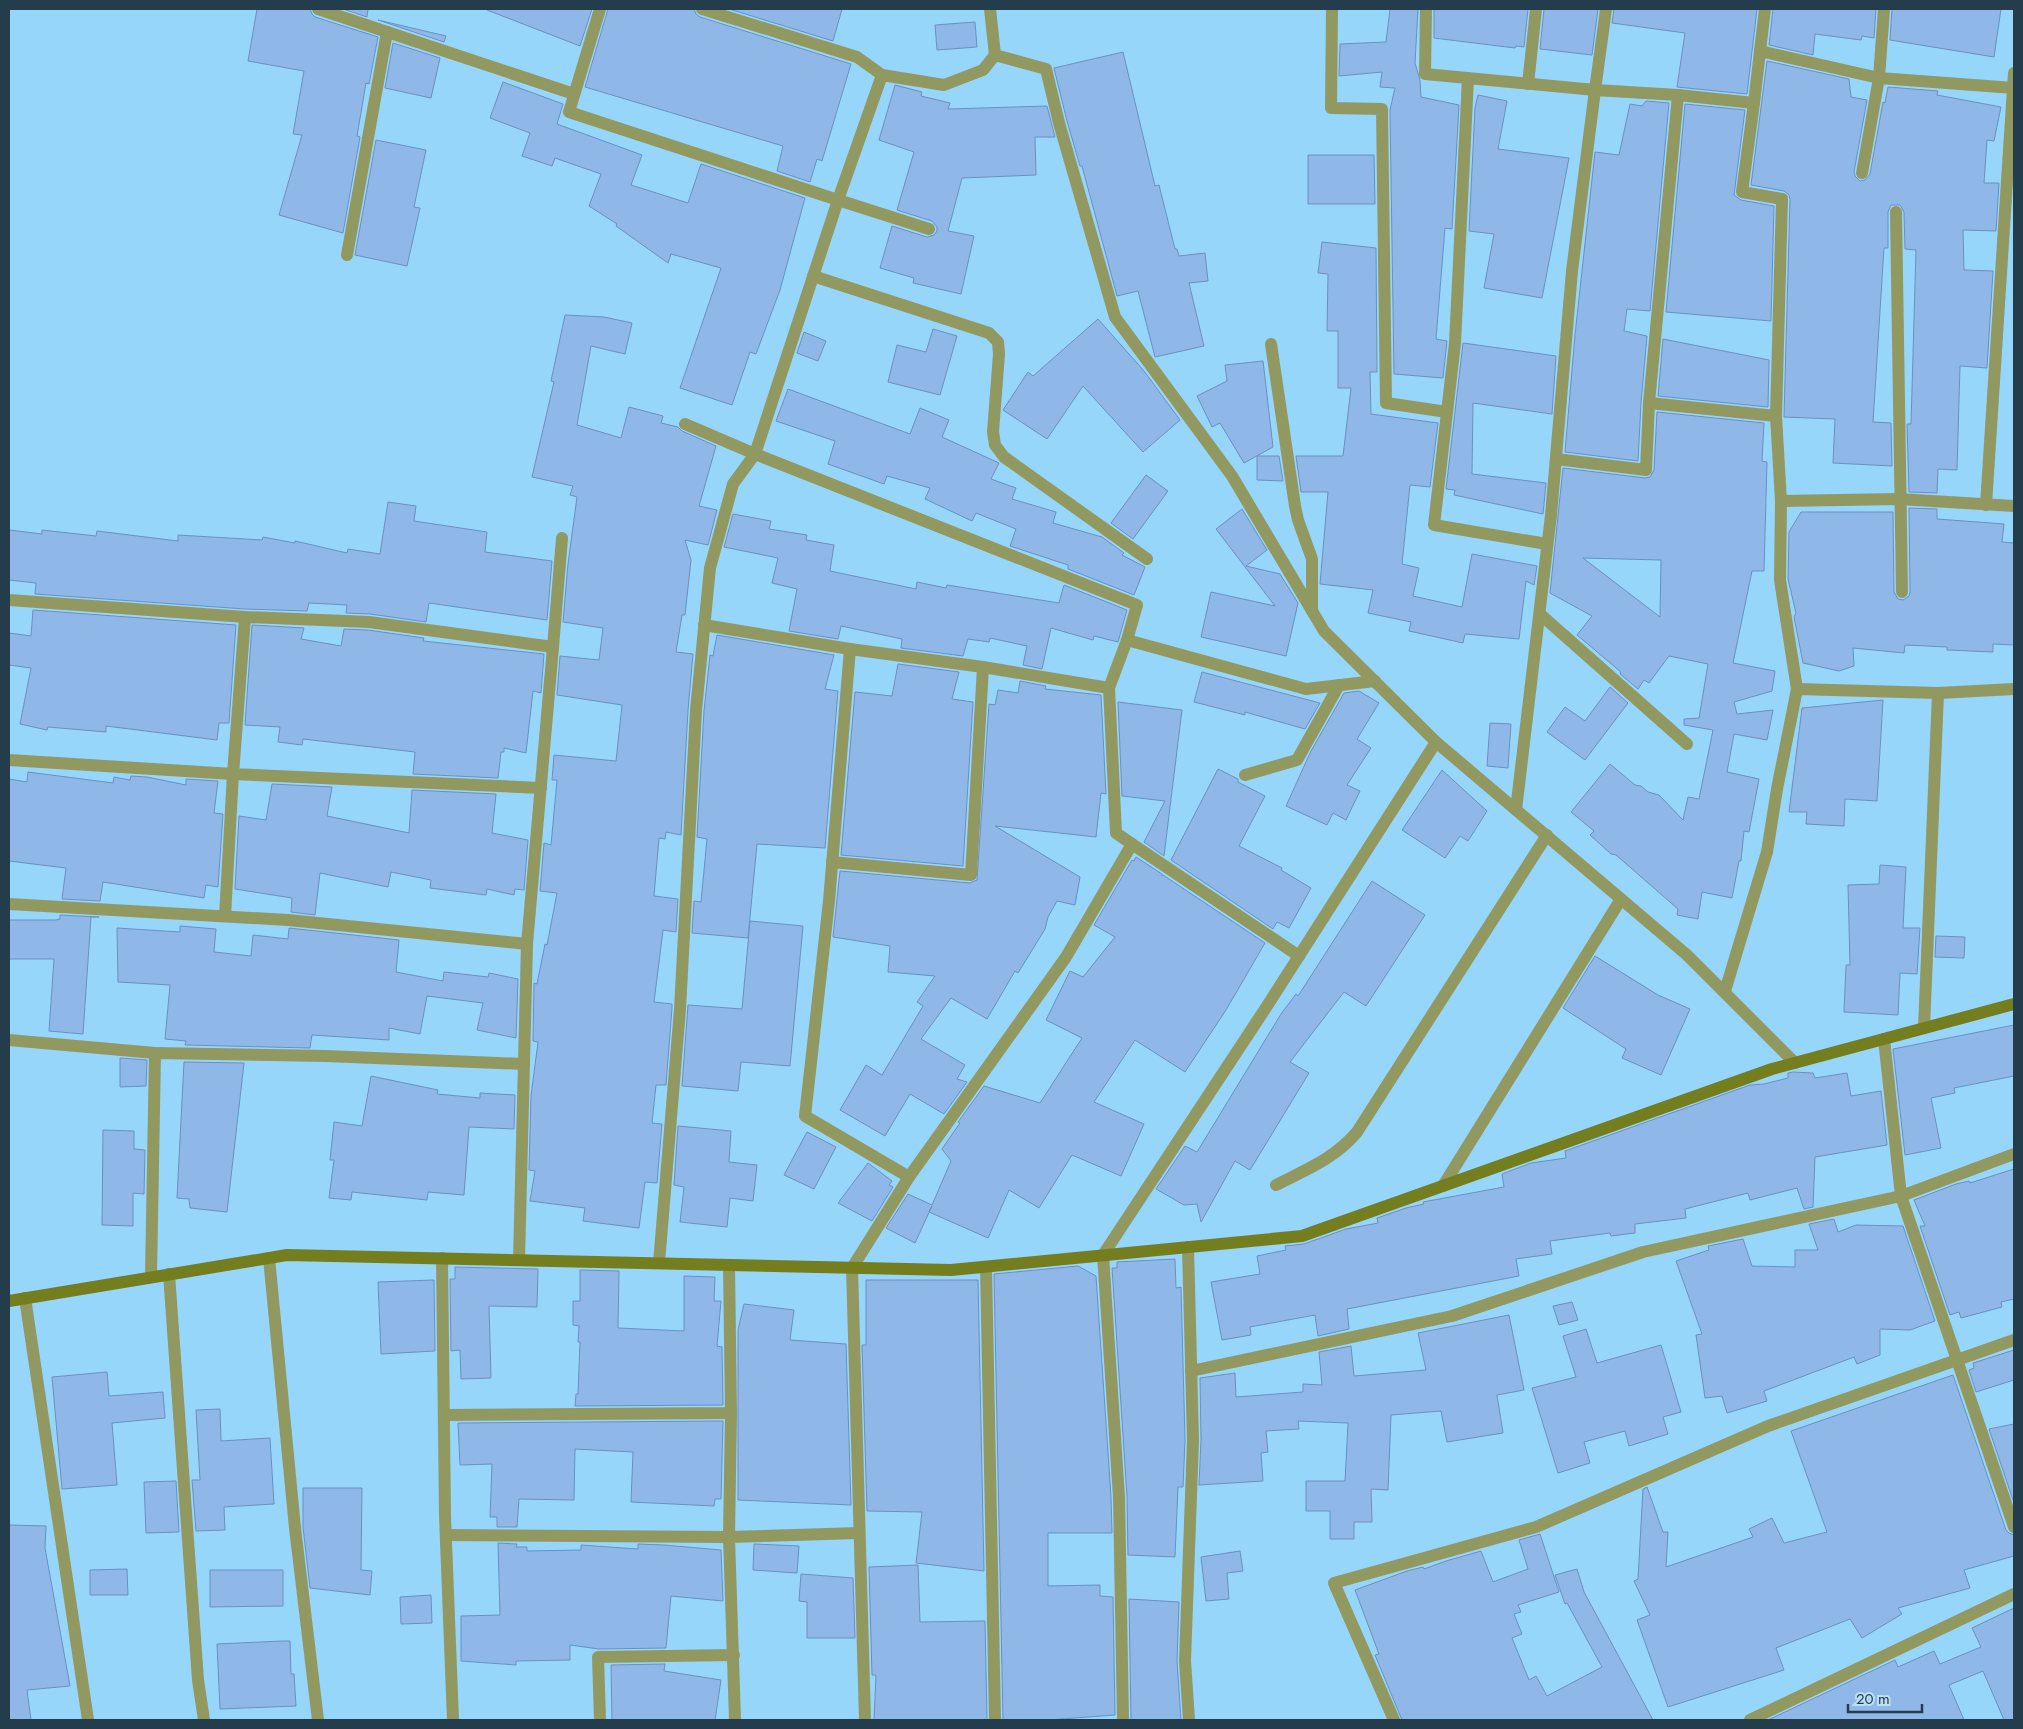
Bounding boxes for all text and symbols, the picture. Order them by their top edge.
scale bar [1848,1682,1922,1714]
text: 20 m [1856,1688,1890,1710]

